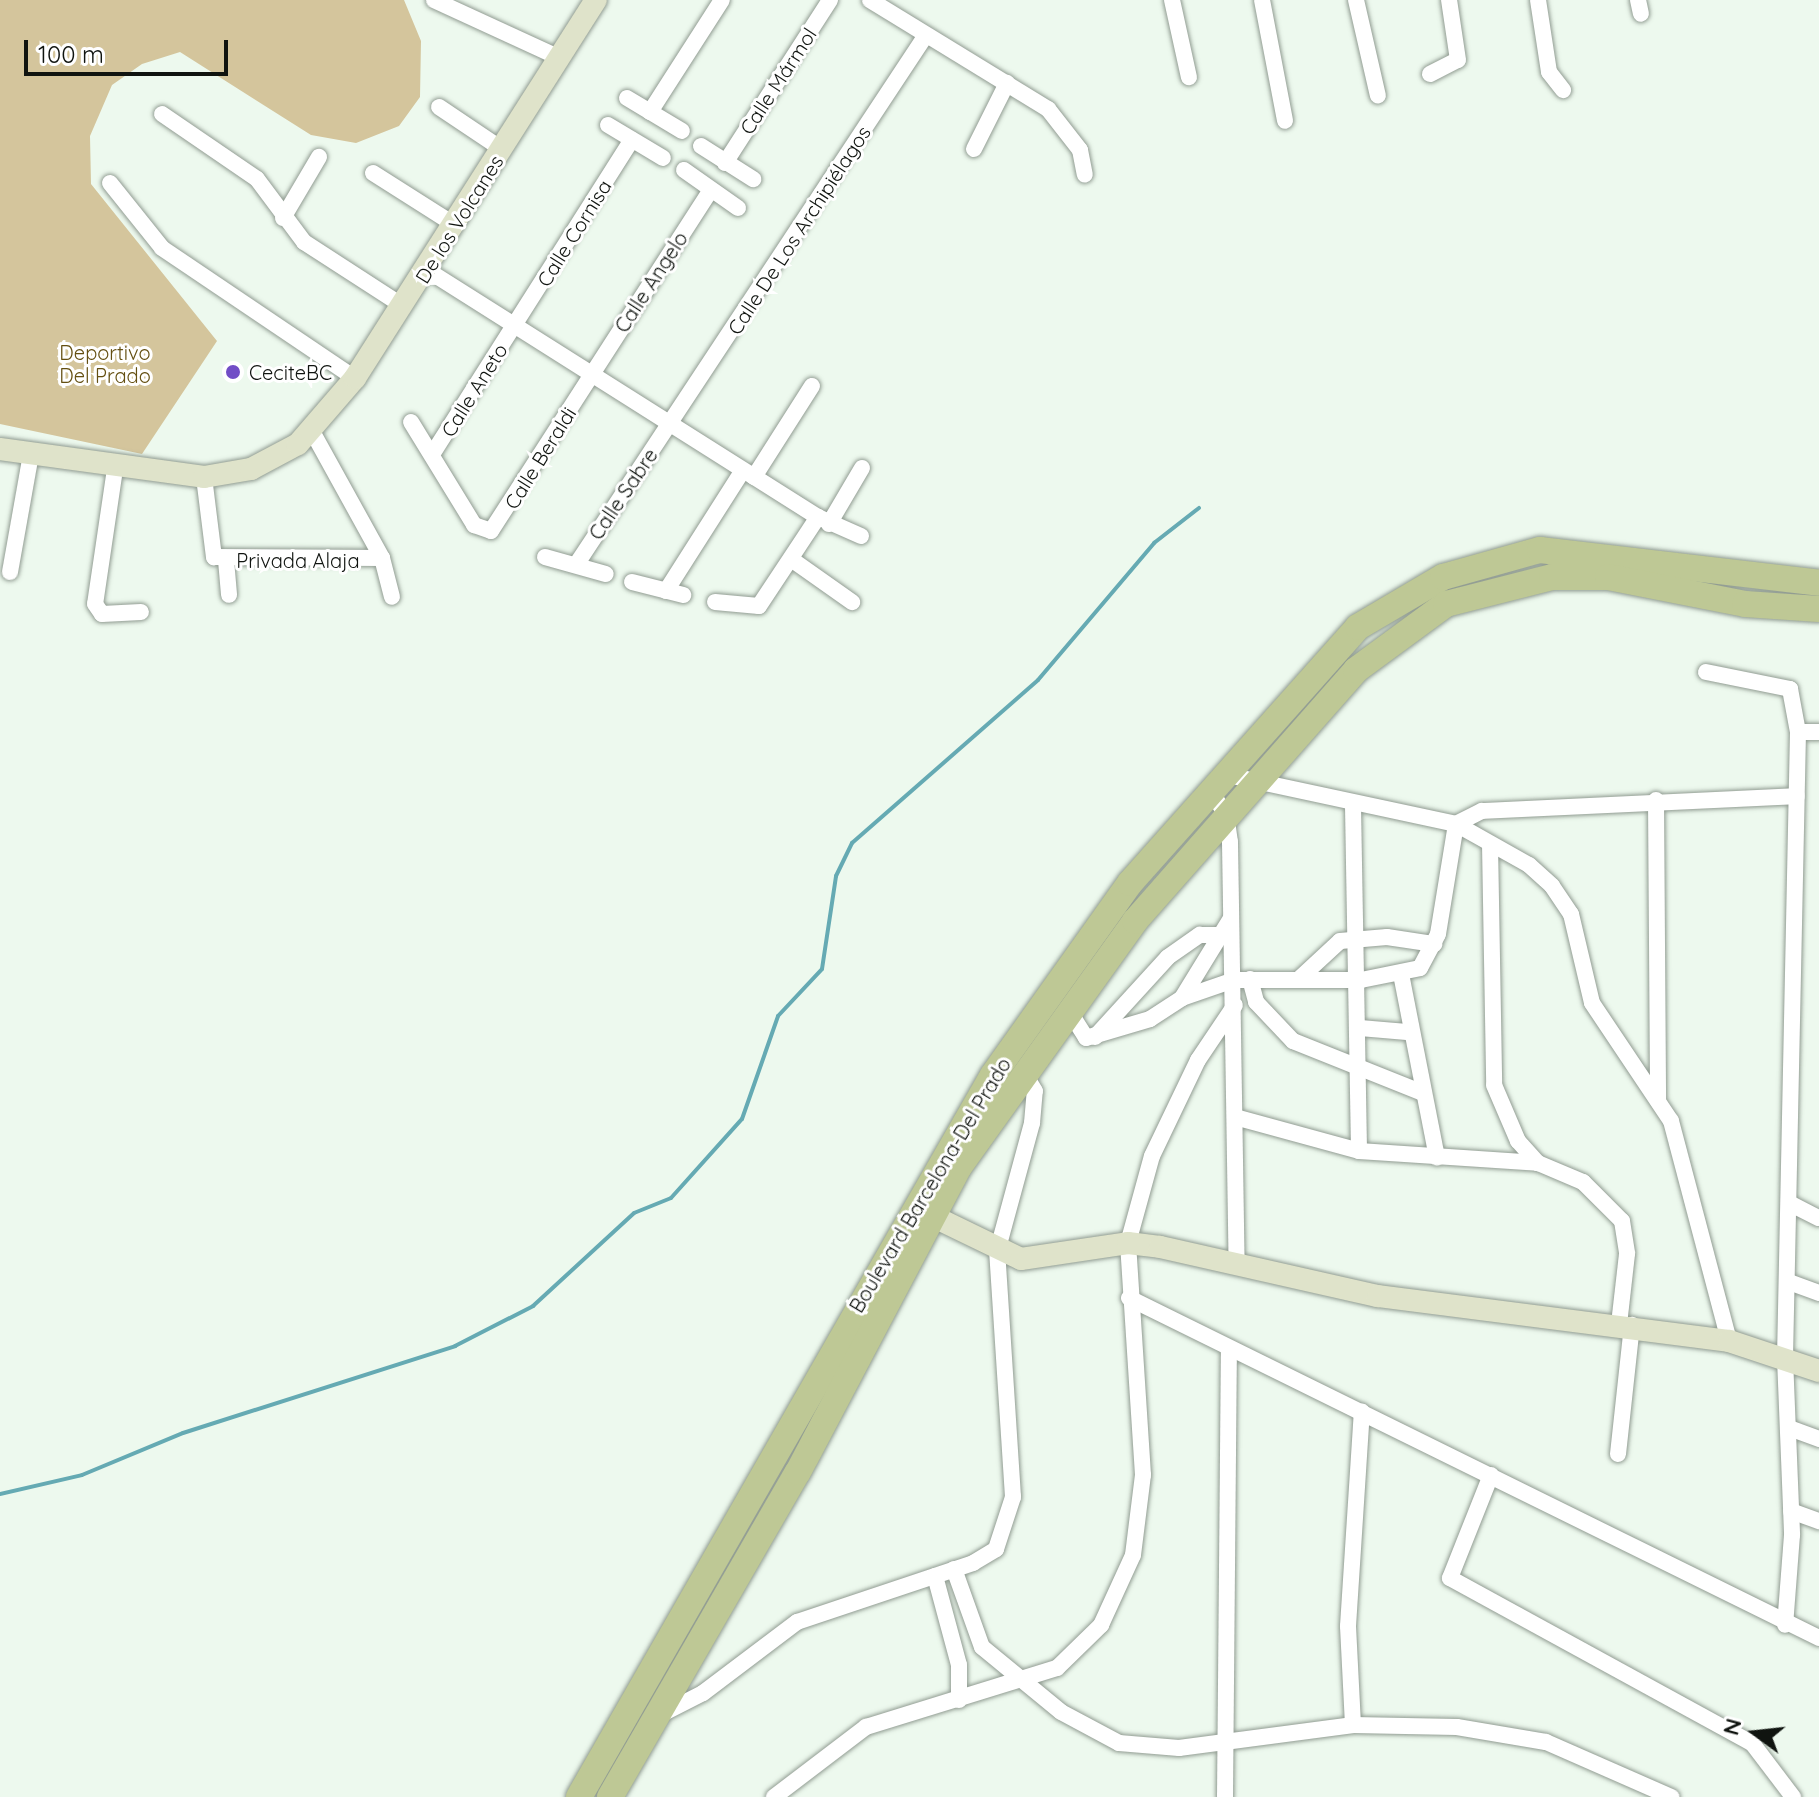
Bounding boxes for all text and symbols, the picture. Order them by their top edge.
street label: Calle Mármol [735,23,821,139]
scale bar [28,24,232,74]
text: 100 m [38,39,104,69]
street label: Calle De Los Archipiélagos [723,121,875,339]
street label: De los Volcanes [410,150,508,288]
street label: Calle Cornisa [532,175,616,291]
street label: Calle Angelo [610,227,692,337]
street label: Calle Aneto [436,339,512,441]
park label: Deportivo Del Prado [59,341,151,388]
place label: CeciteBC [249,360,332,384]
marker: CeciteBC [224,363,242,381]
street label: Calle Beraldi [499,403,581,513]
street label: Calle Sabre [584,444,662,544]
street label: Privada Alaja [236,548,360,572]
street label: Boulevard Barcelona-Del Prado [844,1053,1016,1317]
north arrow [1715,1693,1795,1773]
text: N [1716,1715,1747,1738]

